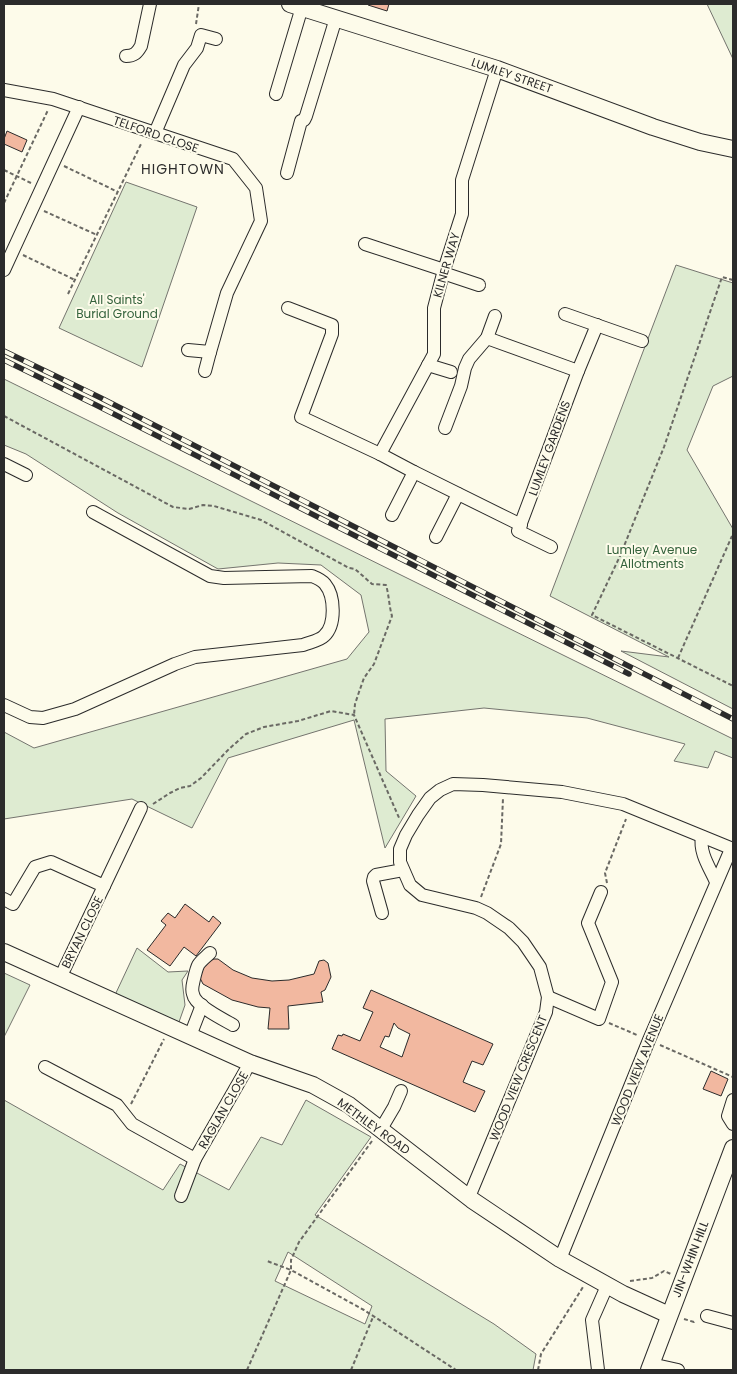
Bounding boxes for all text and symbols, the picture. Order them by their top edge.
street label: LUMLEY STREET [469,53,555,97]
street label: TELFORD CLOSE [111,111,201,157]
district label: HIGHTOWN [141,159,225,179]
street label: KILNER WAY [429,230,463,300]
park label: All Saints' Burial Ground [76,291,158,322]
street label: LUMLEY GARDENS [524,398,574,498]
park label: Lumley Avenue Allotments [607,541,697,572]
street label: BRYAN CLOSE [57,893,107,971]
street label: WOOD VIEW AVENUE [607,1011,667,1129]
street label: WOOD VIEW CRESCENT [485,1012,551,1144]
street label: RAGLAN CLOSE [194,1068,252,1152]
street label: METHLEY ROAD [334,1094,414,1158]
street label: JIN-WHIN HILL [668,1218,712,1300]

